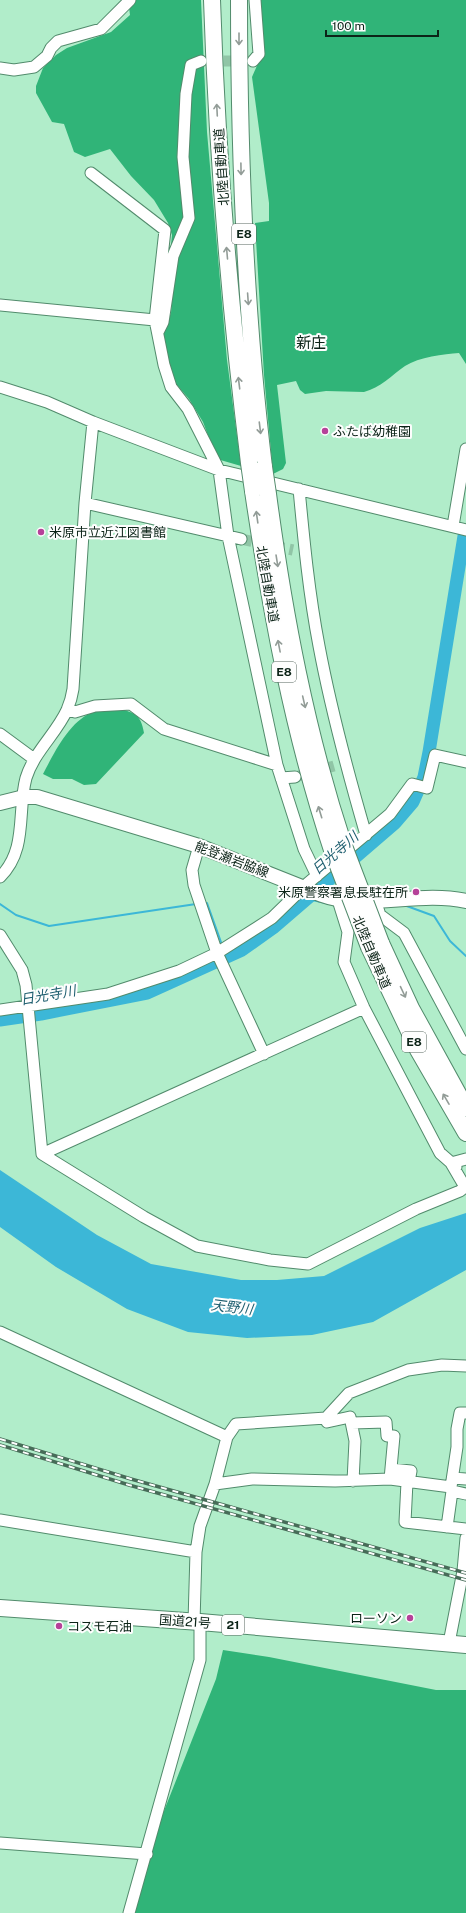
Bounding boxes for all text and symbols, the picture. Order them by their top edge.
scale bar [326,12,438,38]
text: 100 m [332,19,365,33]
one-way arrow [235,32,243,45]
one-way arrow [213,104,221,117]
street label: 北陸自動車道 [211,128,232,206]
one-way arrow [237,162,245,175]
road number: E8 [232,224,256,244]
one-way arrow [223,247,230,260]
one-way arrow [244,292,251,305]
district label: 新庄 [296,334,326,351]
one-way arrow [236,377,243,390]
one-way arrow [256,421,264,434]
place label: ふたば幼稚園 [333,424,411,439]
marker: ふたば幼稚園 [320,426,330,436]
one-way arrow [253,511,261,524]
place label: 米原市立近江図書館 [49,525,166,540]
marker: 米原市立近江図書館 [36,527,46,537]
street label: 北陸自動車道 [253,544,282,624]
one-way arrow [273,554,281,567]
one-way arrow [274,639,282,652]
road number: E8 [272,662,296,682]
one-way arrow [300,695,308,708]
one-way arrow [316,806,323,819]
water label: 日光寺川 [309,827,363,877]
street label: 能登瀬岩脇線 [193,838,271,880]
place label: 米原警察署息長駐在所 [278,885,408,900]
marker: 米原警察署息長駐在所 [411,887,421,897]
street label: 北陸自動車道 [349,913,394,991]
water label: 日光寺川 [19,982,79,1008]
one-way arrow [400,985,407,997]
road number: E8 [402,1032,426,1052]
one-way arrow [441,1093,449,1105]
water label: 天野川 [210,1297,256,1318]
place label: ローソン [350,1611,402,1626]
street label: 国道21号 [158,1612,211,1631]
marker: ローソン [405,1613,415,1623]
road number: 21 [222,1615,244,1635]
place label: コスモ石油 [67,1619,132,1634]
marker: コスモ石油 [54,1621,64,1631]

